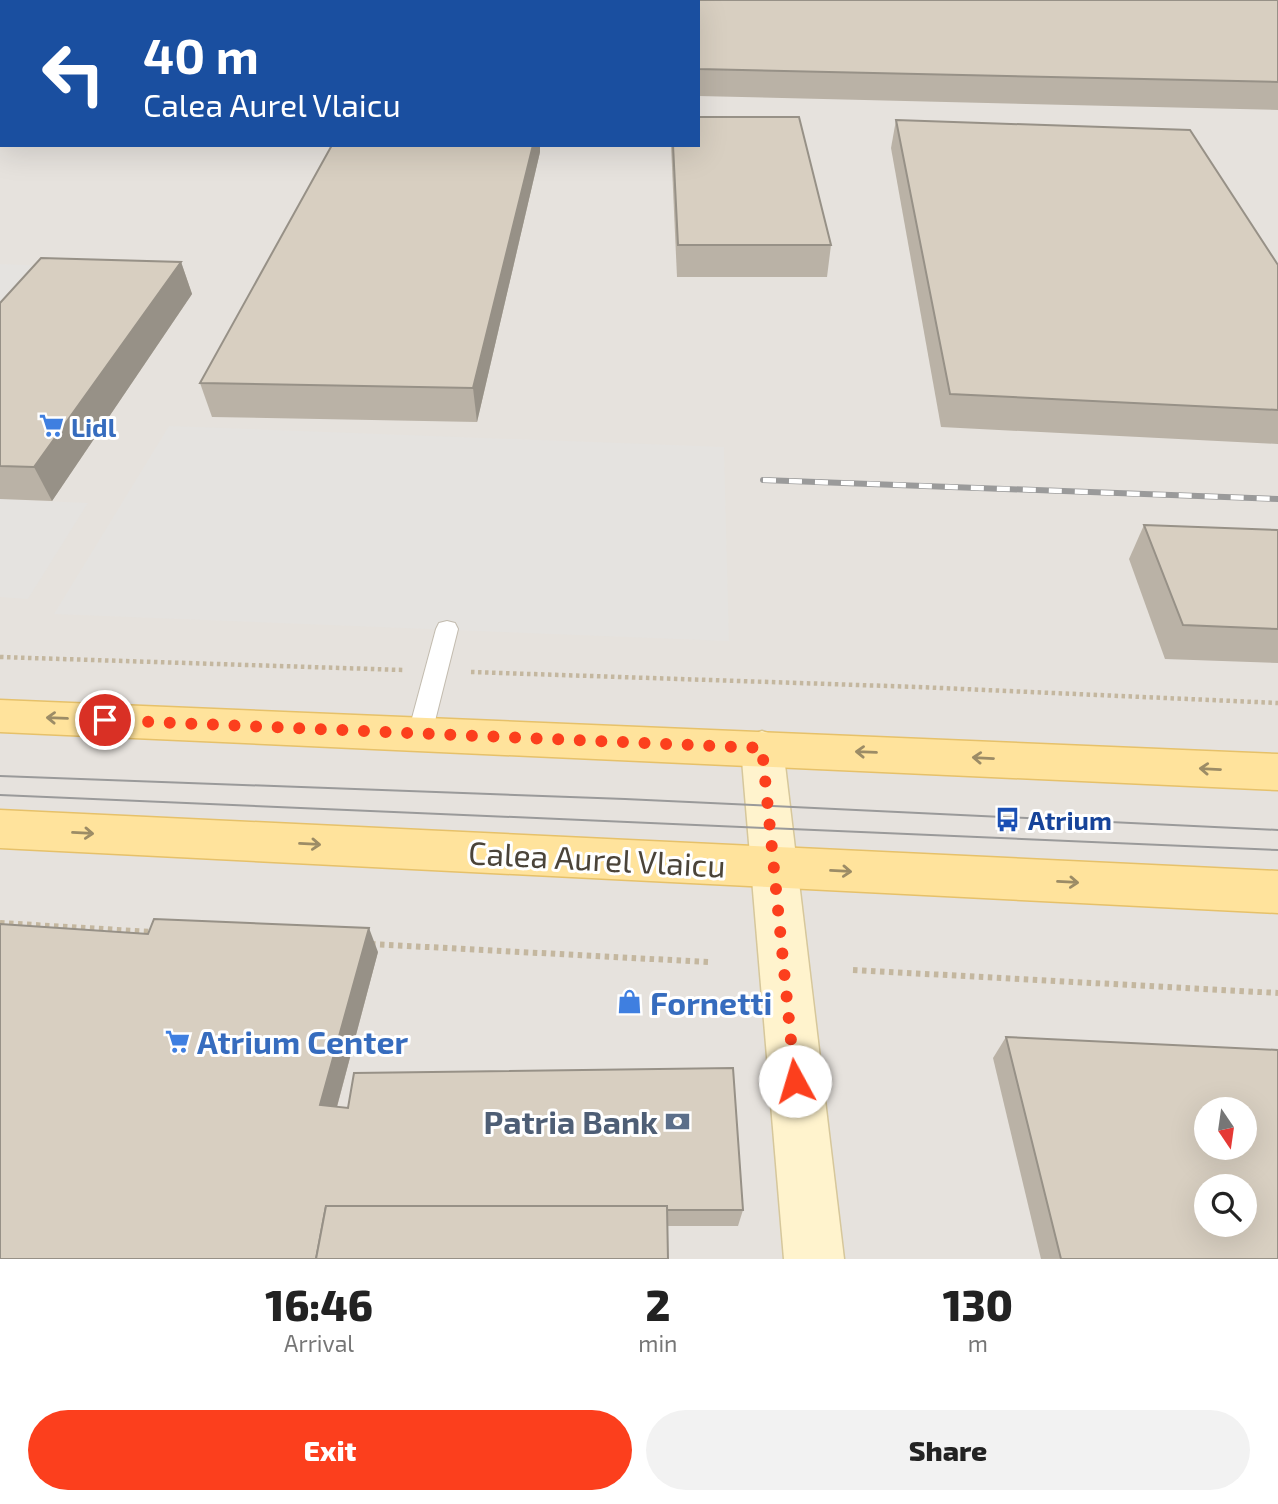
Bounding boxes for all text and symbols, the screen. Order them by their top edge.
text: 40 m [143,25,259,84]
icon: left [28,28,119,119]
text: Calea Aurel Vlaicu [143,85,401,123]
place label: Lidl [71,411,117,442]
supermarket icon: Lidl [37,412,65,440]
pin [75,690,135,750]
icon: arrive [86,701,124,739]
one-way arrow [46,712,69,725]
one-way arrow [855,746,878,759]
one-way arrow [971,751,994,764]
one-way arrow [1199,762,1222,775]
place label: Atrium [1028,804,1112,835]
bus stop icon: Atrium [994,805,1022,833]
one-way arrow [71,826,94,839]
street label: Calea Aurel Vlaicu [467,832,727,884]
one-way arrow [298,837,321,850]
one-way arrow [829,864,852,877]
one-way arrow [1057,876,1079,889]
place label: Fornetti [650,983,772,1021]
shop icon: Fornetti [616,988,644,1016]
place label: Atrium Center [197,1022,408,1060]
supermarket icon: Atrium Center [163,1027,191,1055]
position arrow [758,1044,832,1118]
north arrow [1194,1097,1256,1160]
map controls [1194,1097,1257,1237]
place label: Patria Bank [484,1102,658,1140]
bank icon: Patria Bank [664,1107,692,1135]
button: search [1194,1174,1257,1237]
text: 16:46 [265,1279,373,1329]
text: 2 [645,1279,670,1329]
text: 130 [943,1279,1013,1329]
text: Arrival [284,1329,354,1357]
text: min [638,1329,677,1357]
text: m [968,1329,988,1357]
button: Exit [28,1410,632,1490]
button: Share [646,1410,1250,1490]

